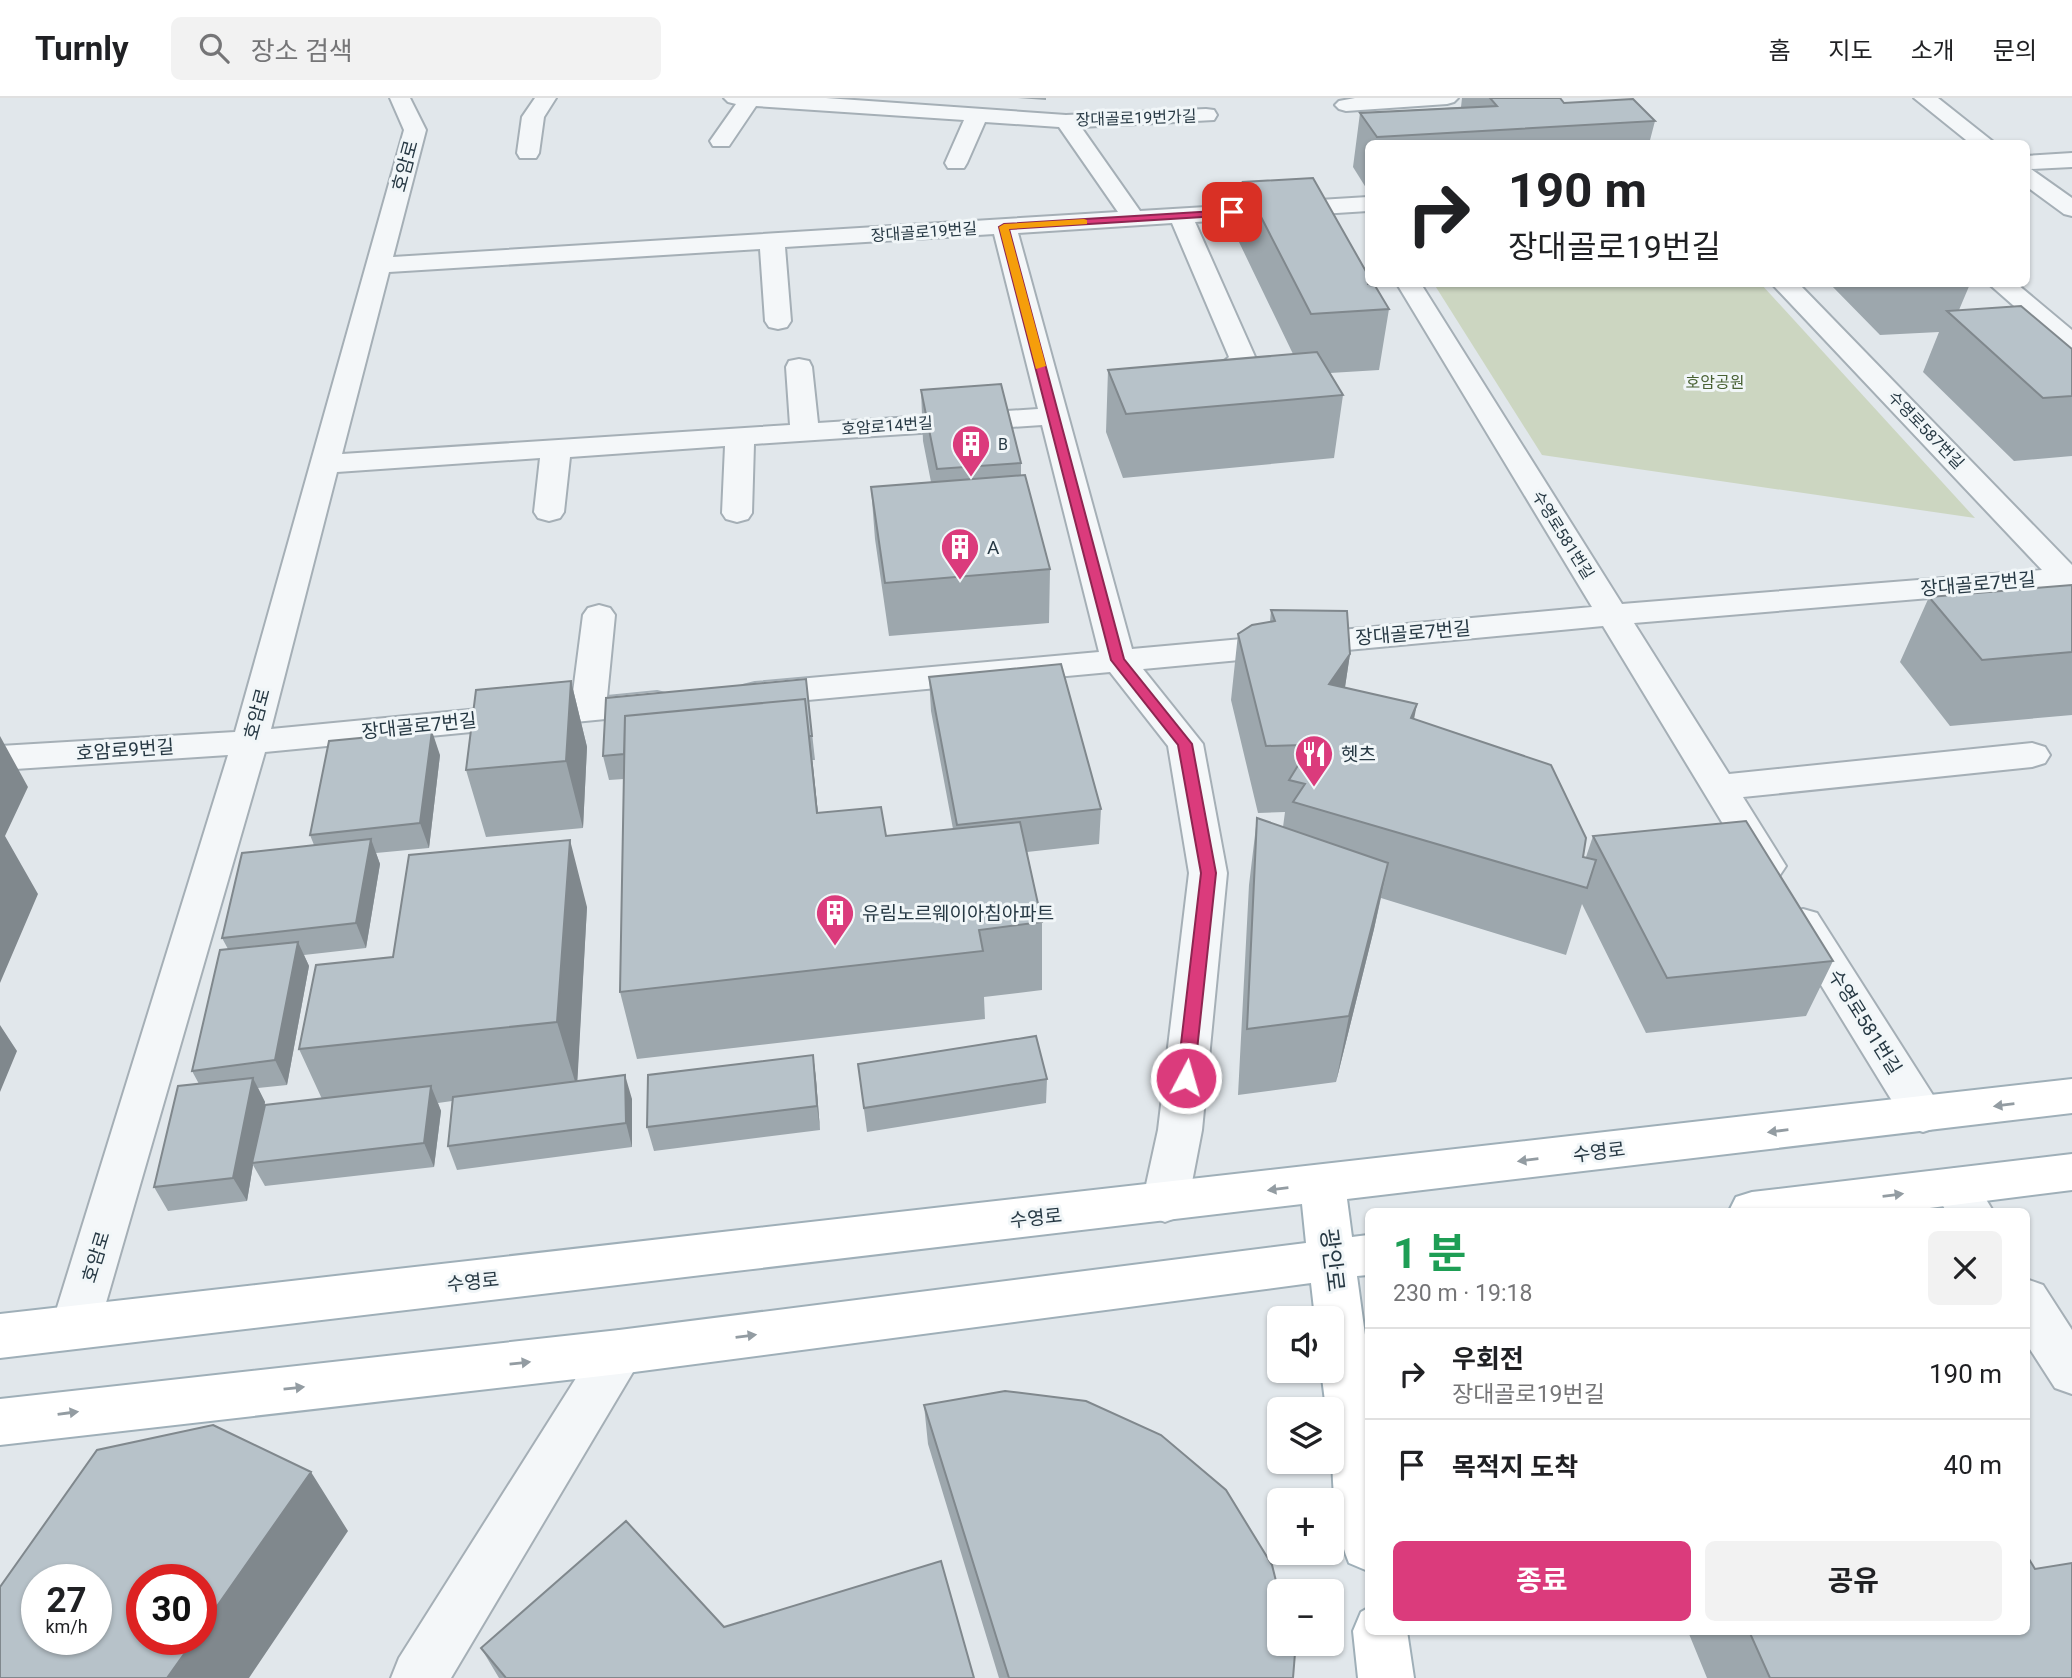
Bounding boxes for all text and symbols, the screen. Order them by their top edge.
search box [171,17,661,80]
text: Turnly [35,29,129,68]
icon: search [195,29,233,67]
text: 장소 검색 [251,36,353,66]
text: 홈 [1768,37,1790,65]
text: 지도 [1828,37,1873,65]
text: 소개 [1911,37,1955,65]
text: 문의 [1993,37,2037,65]
street label: 장대골로19번가길 [1075,106,1197,130]
street label: 호암로 [387,138,423,194]
text: 190 m [1508,162,1647,219]
icon: right [1393,168,1484,259]
pin [1202,182,1262,242]
icon: arrive [1213,193,1251,231]
street label: 장대골로19번길 [870,219,978,245]
text: 장대골로19번길 [1508,228,1721,266]
park label: 호암공원 [1686,373,1744,392]
street label: 수영로587번길 [1884,387,1968,473]
street label: 호암로14번길 [841,413,933,439]
building icon: B [950,423,992,478]
place label: B [998,435,1008,454]
street label: 수영로581번길 [1528,487,1598,583]
building icon: A [939,526,981,581]
place label: A [987,536,1000,559]
street label: 장대골로7번길 [1919,568,2037,600]
street label: 장대골로7번길 [1354,617,1472,649]
street label: 호암로 [239,686,275,742]
street label: 장대골로7번길 [360,709,478,743]
restaurant icon: 헷츠 [1293,733,1335,788]
street label: 호암로9번길 [75,735,175,765]
place label: 헷츠 [1341,743,1376,766]
building icon: 유림노르웨이아침아파트 [814,892,856,947]
place label: 유림노르웨이아침아파트 [862,902,1054,925]
street label: 수영로581번길 [1824,965,1906,1079]
position arrow [1149,1041,1223,1115]
one-way arrow [1993,1099,2015,1110]
one-way arrow [1767,1126,1789,1137]
street label: 수영로 [1572,1137,1626,1167]
one-way arrow [1517,1155,1539,1166]
one-way arrow [1267,1184,1289,1195]
one-way arrow [1882,1189,1904,1200]
street label: 수영로 [1009,1204,1063,1232]
street label: 광안로 [1315,1227,1349,1293]
street label: 호암로 [77,1229,115,1285]
text: 1 분 [1393,1229,1466,1278]
button: close [1928,1231,2002,1305]
street label: 수영로 [446,1268,500,1296]
text: 230 m · 19:18 [1393,1280,1532,1307]
map controls [1267,1306,1344,1656]
button: sound [1267,1306,1344,1383]
one-way arrow [735,1330,757,1341]
text: 우회전 [1452,1344,1524,1374]
icon: right [1393,1355,1431,1393]
one-way arrow [509,1357,531,1368]
text: 190 m [1929,1359,2002,1389]
text: 장대골로19번길 [1452,1381,1605,1408]
one-way arrow [283,1382,305,1393]
button: layers [1267,1397,1344,1474]
one-way arrow [57,1407,79,1418]
icon: arrive [1393,1446,1431,1484]
text: 40 m [1944,1450,2002,1480]
text: 목적지 도착 [1452,1452,1578,1482]
button: + [1267,1488,1344,1565]
button: 종료 [1393,1541,1691,1621]
button: 공유 [1705,1541,2002,1621]
speed limit sign: 30 [126,1564,217,1655]
button: − [1267,1579,1344,1656]
text: 27 [46,1580,87,1621]
text: km/h [45,1616,88,1637]

